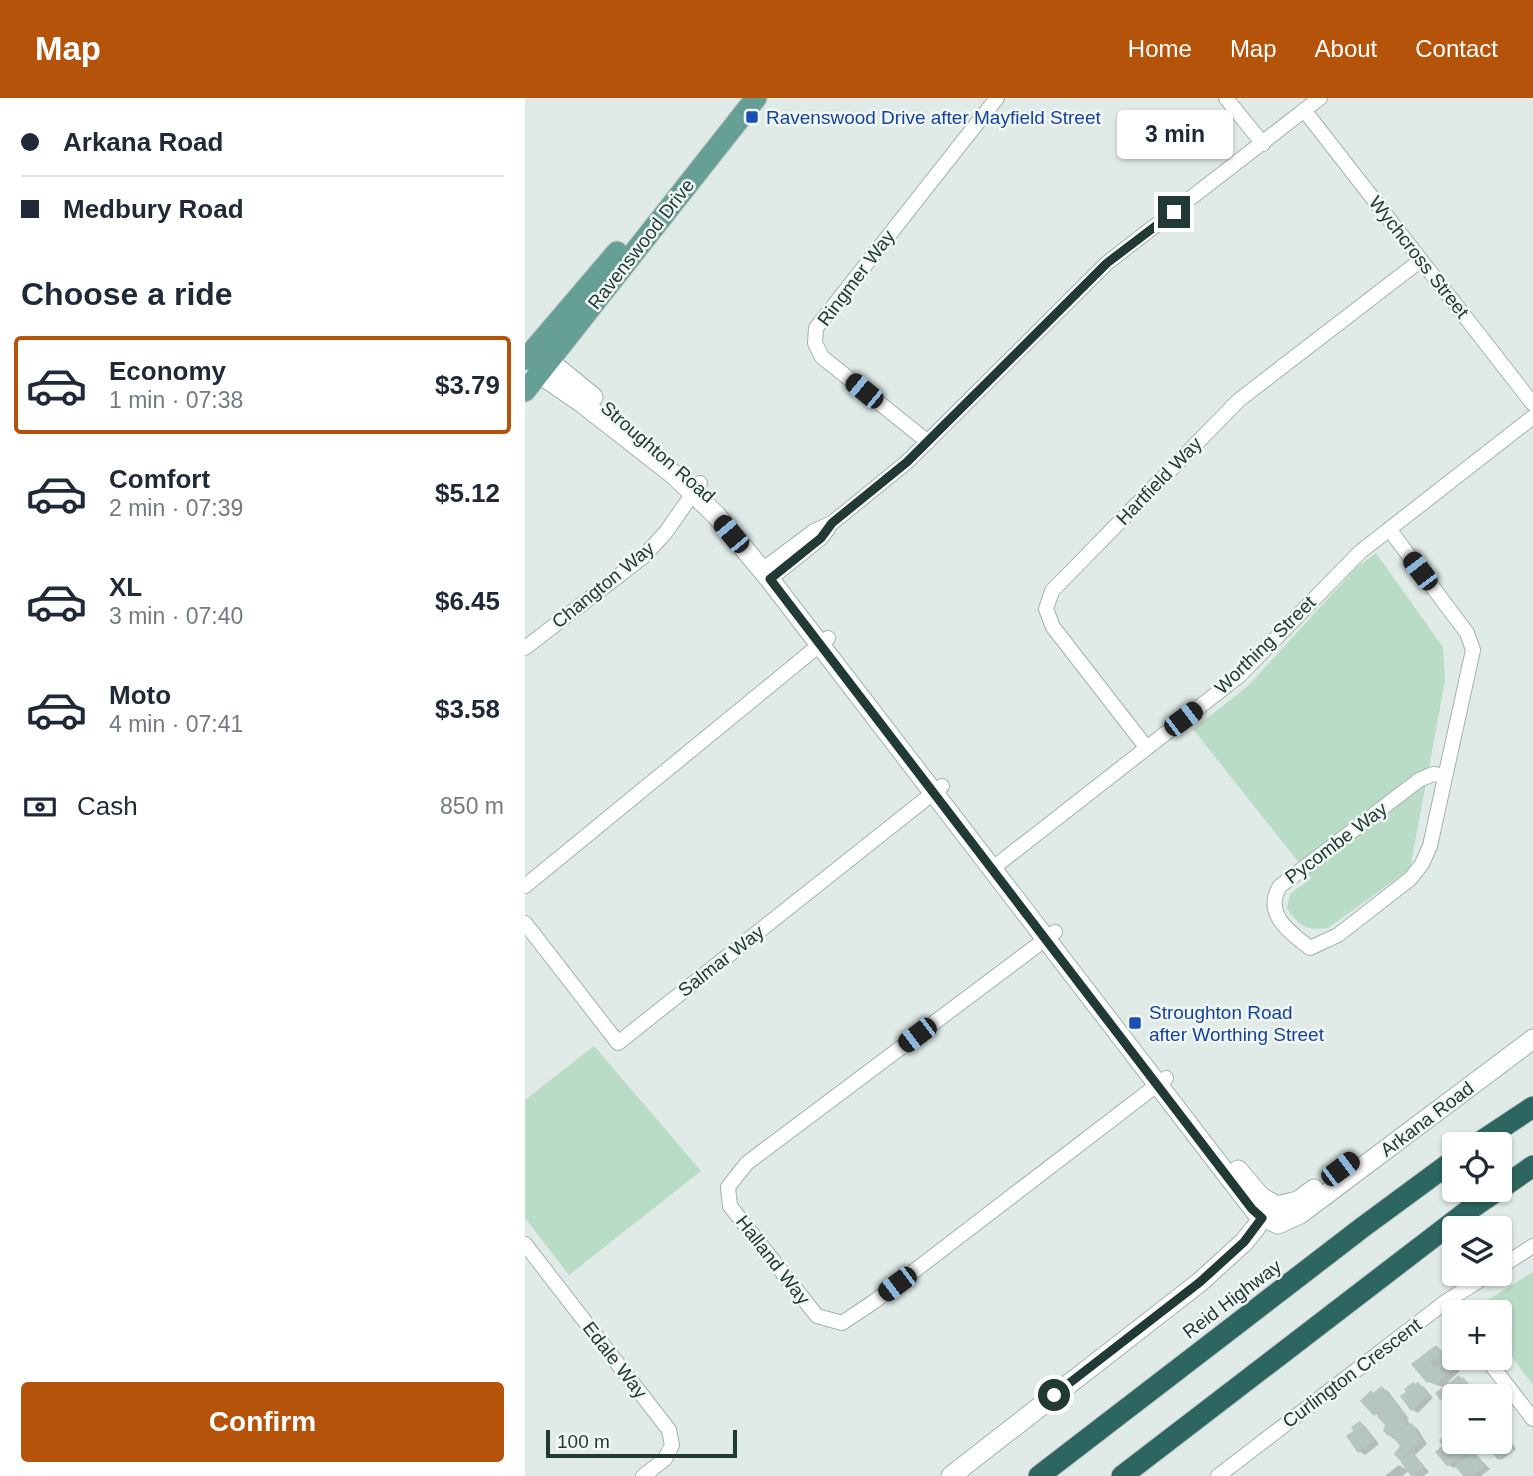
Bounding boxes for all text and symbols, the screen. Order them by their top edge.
text: Map [35,30,101,67]
text: Home [1128,35,1192,62]
text: Map [1230,35,1277,62]
text: About [1315,35,1377,62]
text: Contact [1415,35,1498,62]
place label: Ravenswood Drive after Mayfield Street [766,107,1101,128]
marker: Ravenswood Drive after Mayfield Street [744,109,760,125]
callout: 3 min [1116,110,1232,159]
text: 3 min [1145,121,1205,147]
text: Arkana Road [63,127,223,157]
street label: Ravenswood Drive [584,175,698,313]
street label: Wychcross Street [1365,192,1473,323]
text: Medbury Road [63,194,244,224]
route end [1158,196,1190,228]
street label: Ringmer Way [813,226,899,330]
text: Choose a ride [21,276,233,312]
icon: car [25,354,88,417]
text: Economy [109,356,226,386]
text: $3.79 [435,370,500,400]
car [842,370,887,412]
text: 1 min · 07:38 [109,387,243,413]
street label: Stroughton Road [597,397,719,507]
street label: Hartfield Way [1112,433,1206,529]
icon: car [25,462,88,525]
text: Comfort [109,464,210,494]
text: $5.12 [435,478,500,508]
text: 2 min · 07:39 [109,495,243,521]
car [710,511,753,557]
street label: Changton Way [548,537,659,632]
car [1399,548,1442,594]
icon: car [25,570,88,633]
text: XL [109,572,142,602]
text: $6.45 [435,586,500,616]
street label: Worthing Street [1210,591,1320,698]
text: 3 min · 07:40 [109,603,243,629]
icon: car [25,678,88,741]
text: Moto [109,680,171,710]
text: $3.58 [435,694,500,724]
car [1160,698,1207,740]
text: 4 min · 07:41 [109,711,243,737]
icon: cash [21,788,59,826]
text: Cash [77,791,138,821]
text: 850 m [440,793,504,819]
street label: Pycombe Way [1281,798,1391,888]
street label: Salmar Way [674,921,768,1001]
place label: Stroughton Road after Worthing Street [1149,1002,1325,1045]
car [894,1014,941,1056]
marker: Stroughton Road after Worthing Street [1127,1015,1143,1031]
street label: Arkana Road [1376,1077,1478,1161]
map controls [1442,1132,1512,1454]
button: locate [1442,1132,1512,1202]
car [1317,1148,1364,1190]
street label: Halland Way [732,1211,815,1309]
button: layers [1442,1216,1512,1286]
street label: Reid Highway [1179,1255,1286,1343]
car [874,1263,921,1305]
button: + [1442,1300,1512,1370]
street label: Curlington Crescent [1279,1314,1426,1432]
street label: Edale Way [579,1318,652,1403]
route start [1038,1379,1070,1411]
button: Confirm [21,1382,504,1462]
button: − [1442,1384,1512,1454]
scale bar [546,1427,737,1459]
text: 100 m [557,1431,610,1452]

